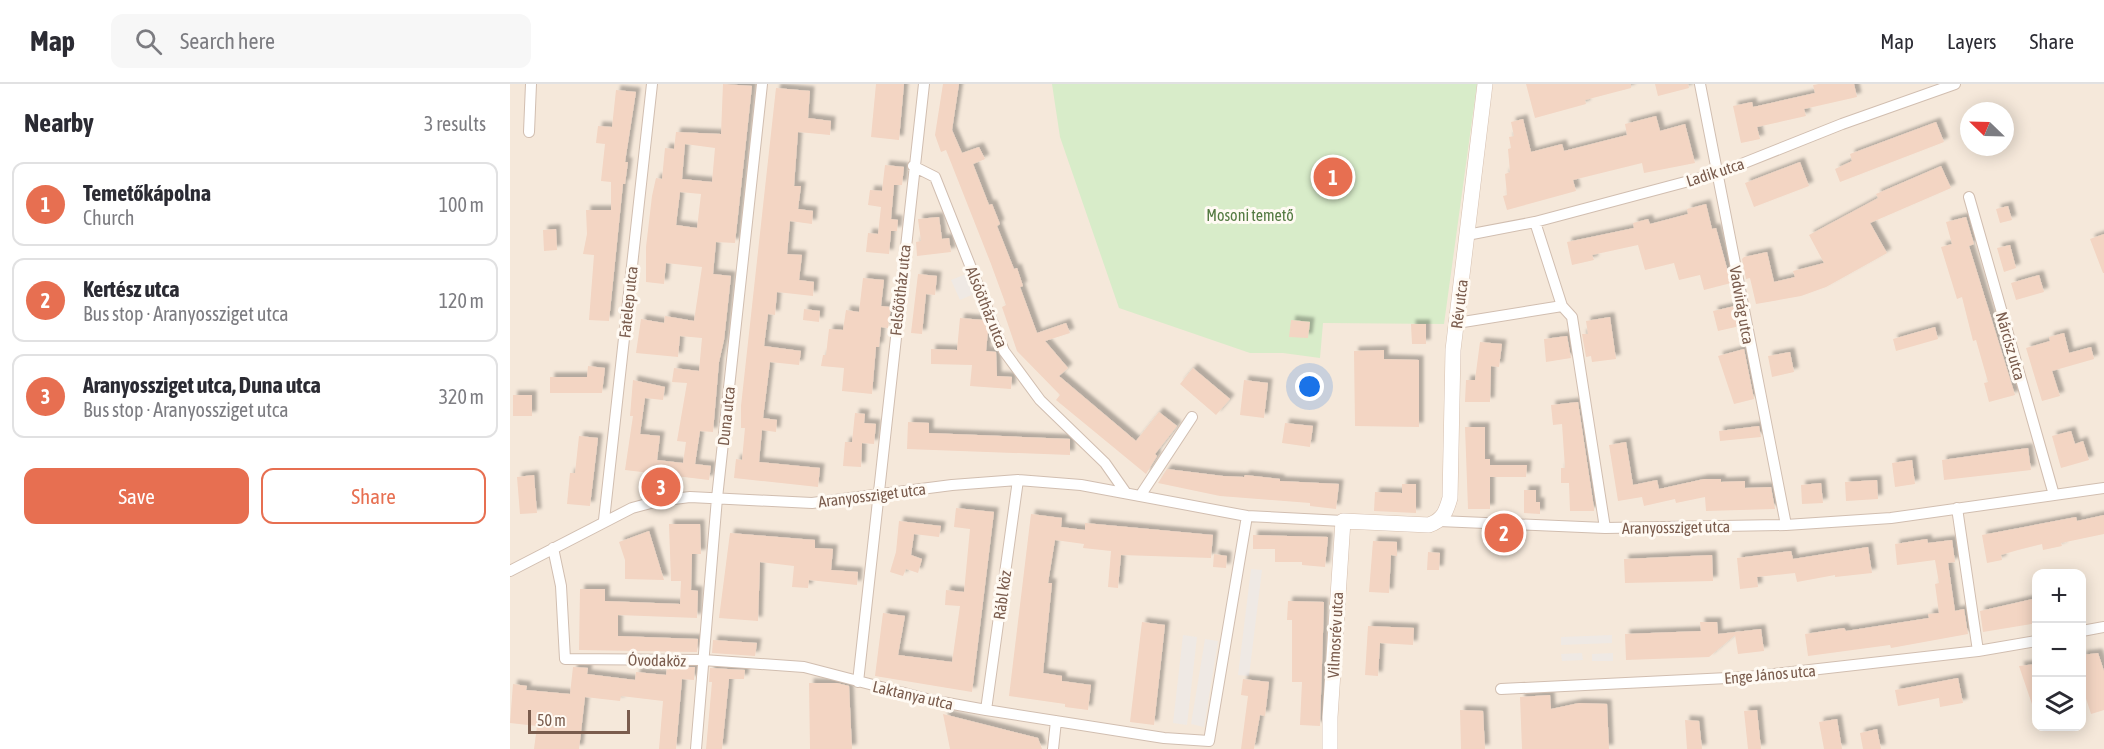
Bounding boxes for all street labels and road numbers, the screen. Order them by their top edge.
street label: Ladik utca [1684,154,1746,190]
street label: Felsőötház utca [886,243,914,337]
street label: Alsóötház utca [963,264,1011,350]
street label: Vadvirág utca [1725,264,1758,346]
street label: Fatelep utca [615,265,642,339]
street label: Rév utca [1447,278,1471,330]
street label: Nárcisz utca [1993,310,2029,382]
street label: Duna utca [714,385,738,447]
street label: Aranyossziget utca [817,479,927,512]
street label: Aranyossziget utca [1622,517,1730,538]
street label: Rábl köz [990,569,1014,621]
street label: Vilmosrév utca [1324,591,1346,679]
street label: Óvodaköz [628,650,686,670]
street label: Enge János utca [1723,661,1817,688]
street label: Laktanya utca [871,677,955,714]

